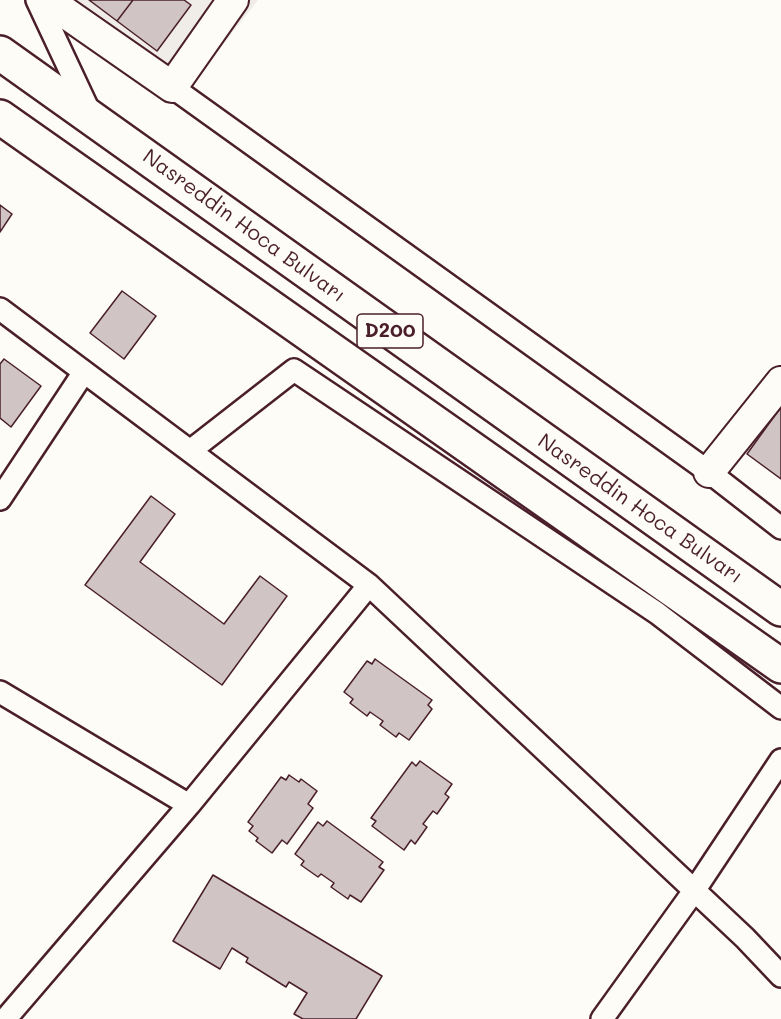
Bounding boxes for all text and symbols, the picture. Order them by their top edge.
street label: Nasreddin Hoca Bulvarı [138,144,350,308]
road number: D200 [357,314,423,348]
street label: Nasreddin Hoca Bulvarı [533,429,747,589]

